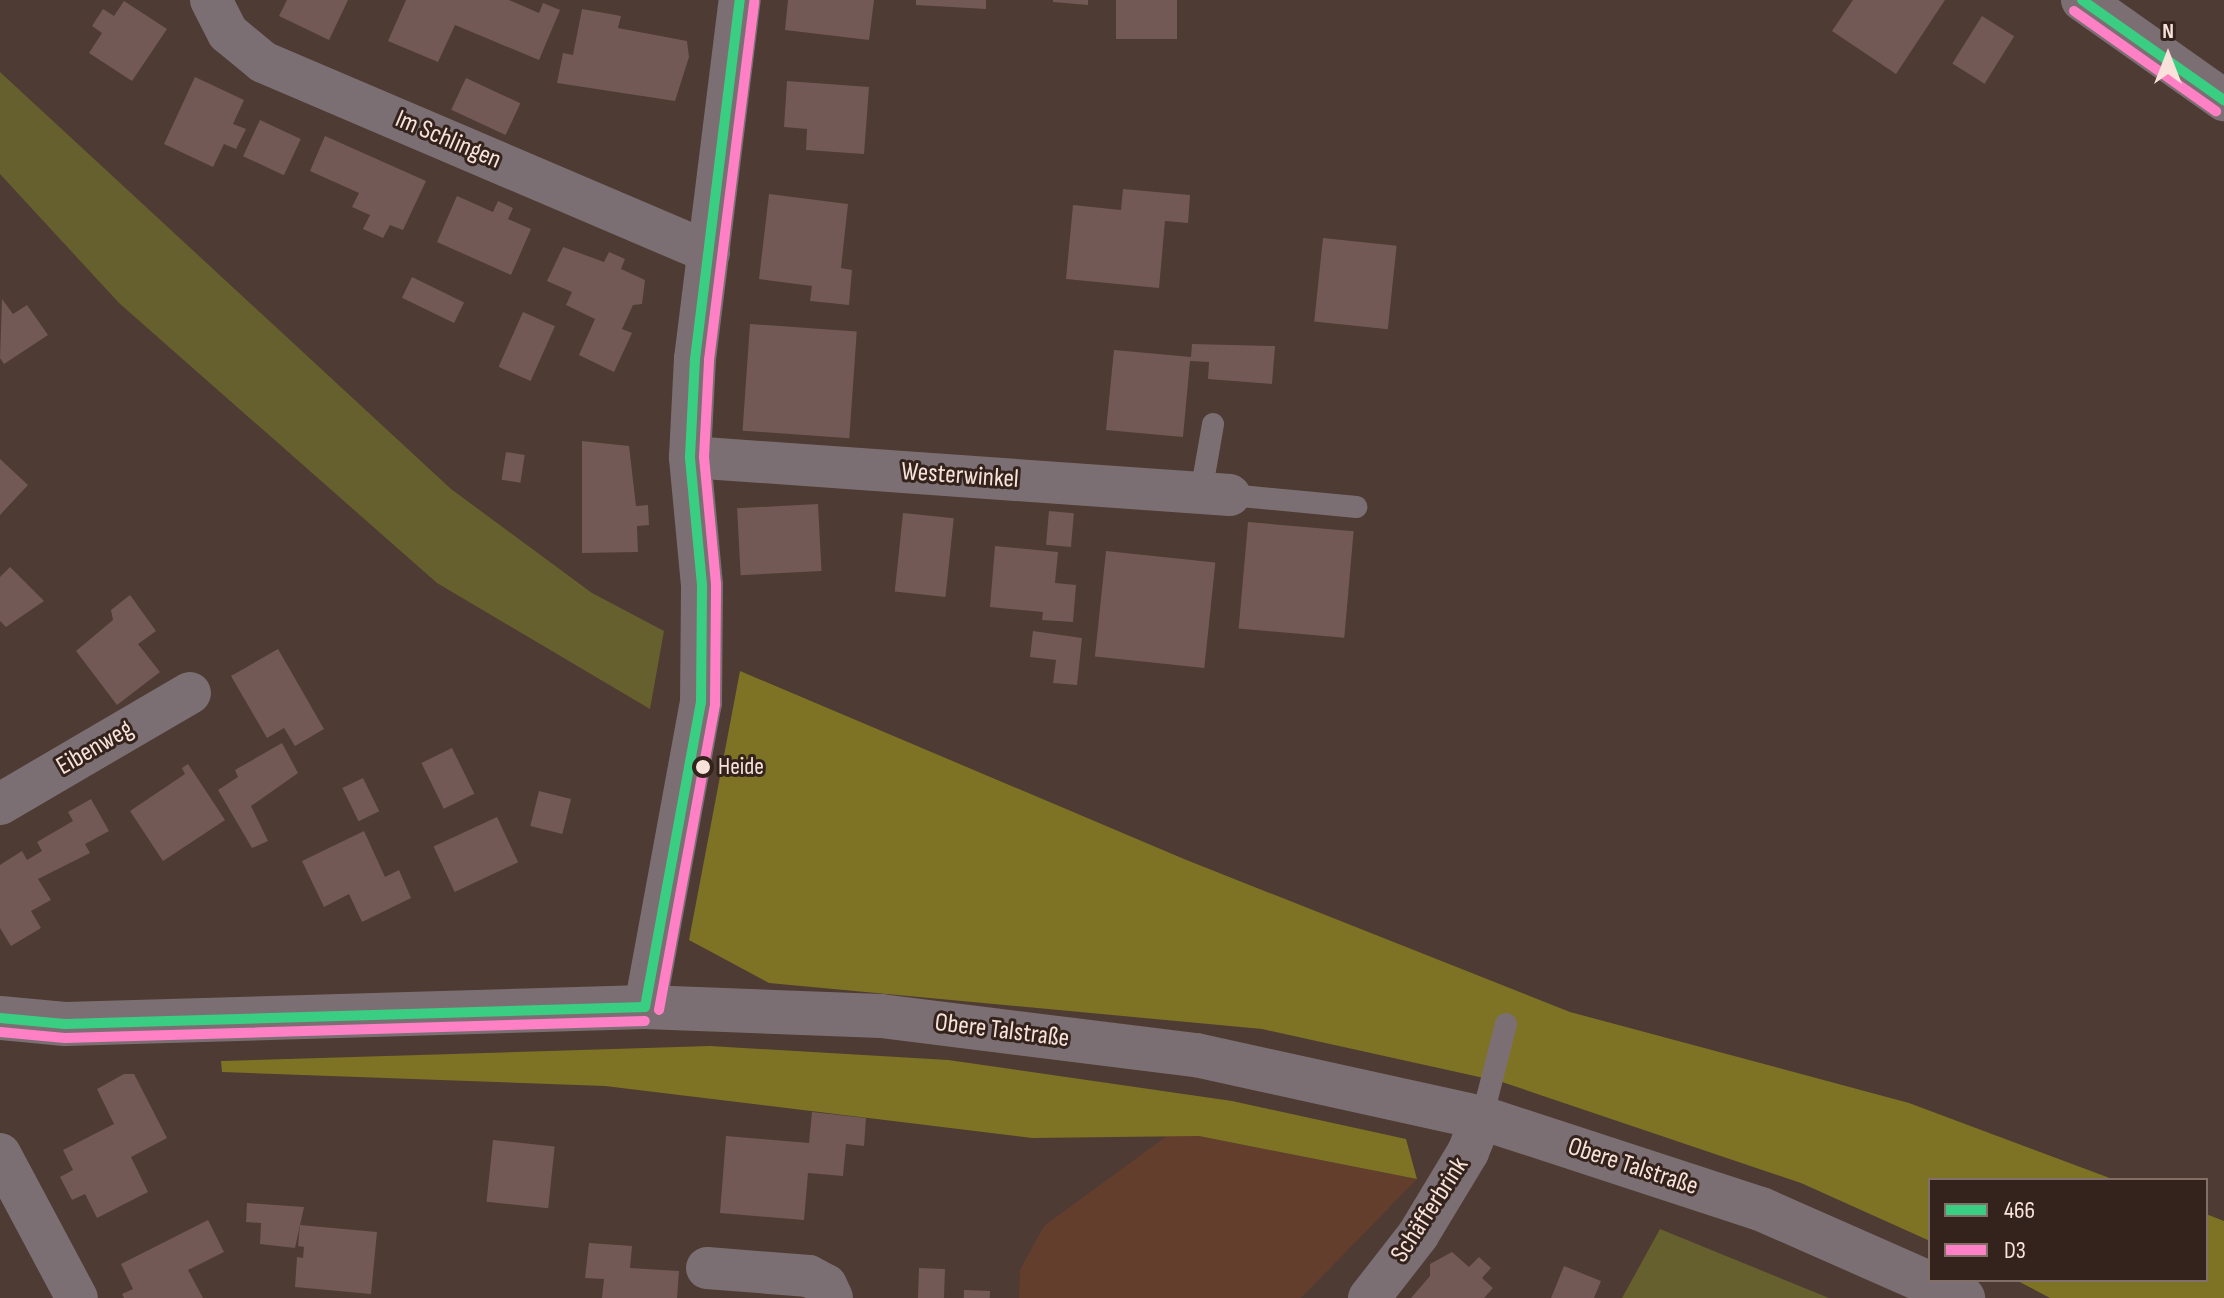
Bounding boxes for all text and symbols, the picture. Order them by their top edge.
north arrow [2128,16,2208,96]
text: N [2162,18,2174,45]
street label: Im Schlingen [390,104,506,176]
street label: Westerwinkel [900,456,1020,496]
street label: Eibenweg [51,714,139,782]
place label: Heide [718,753,764,781]
marker: Heide [695,759,711,775]
street label: Obere Talstraße [933,1007,1071,1055]
street label: Obere Talstraße [1564,1131,1702,1203]
street label: Schäfferbrink [1384,1152,1476,1268]
legend [1928,1178,2208,1282]
text: 466 [2004,1196,2035,1225]
text: D3 [2004,1236,2026,1265]

